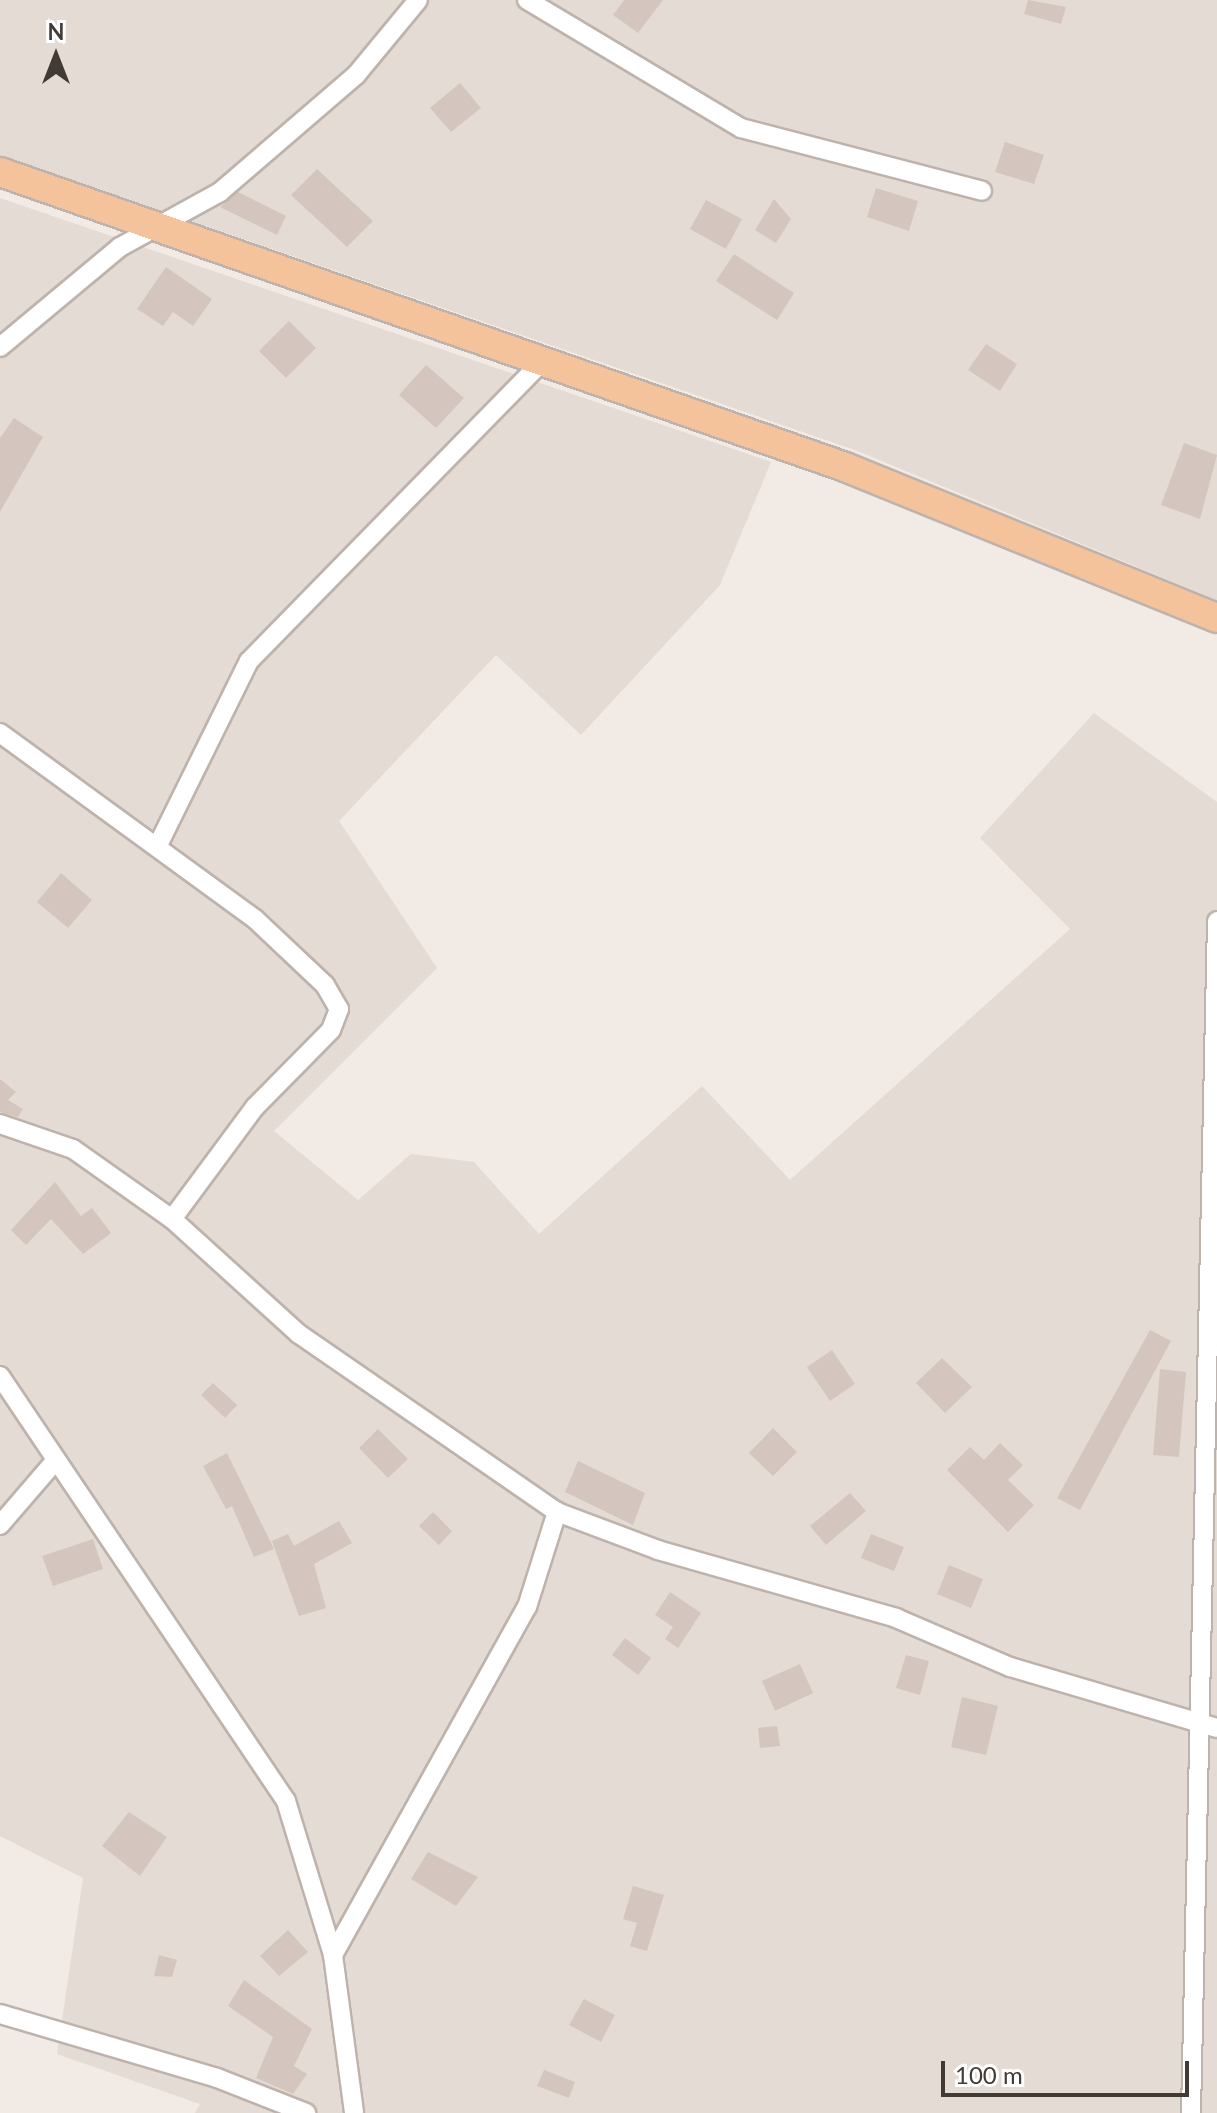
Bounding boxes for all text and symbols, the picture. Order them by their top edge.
north arrow [16,16,96,96]
text: N [48,18,64,45]
scale bar [945,2045,1193,2095]
text: 100 m [955,2060,1023,2089]

